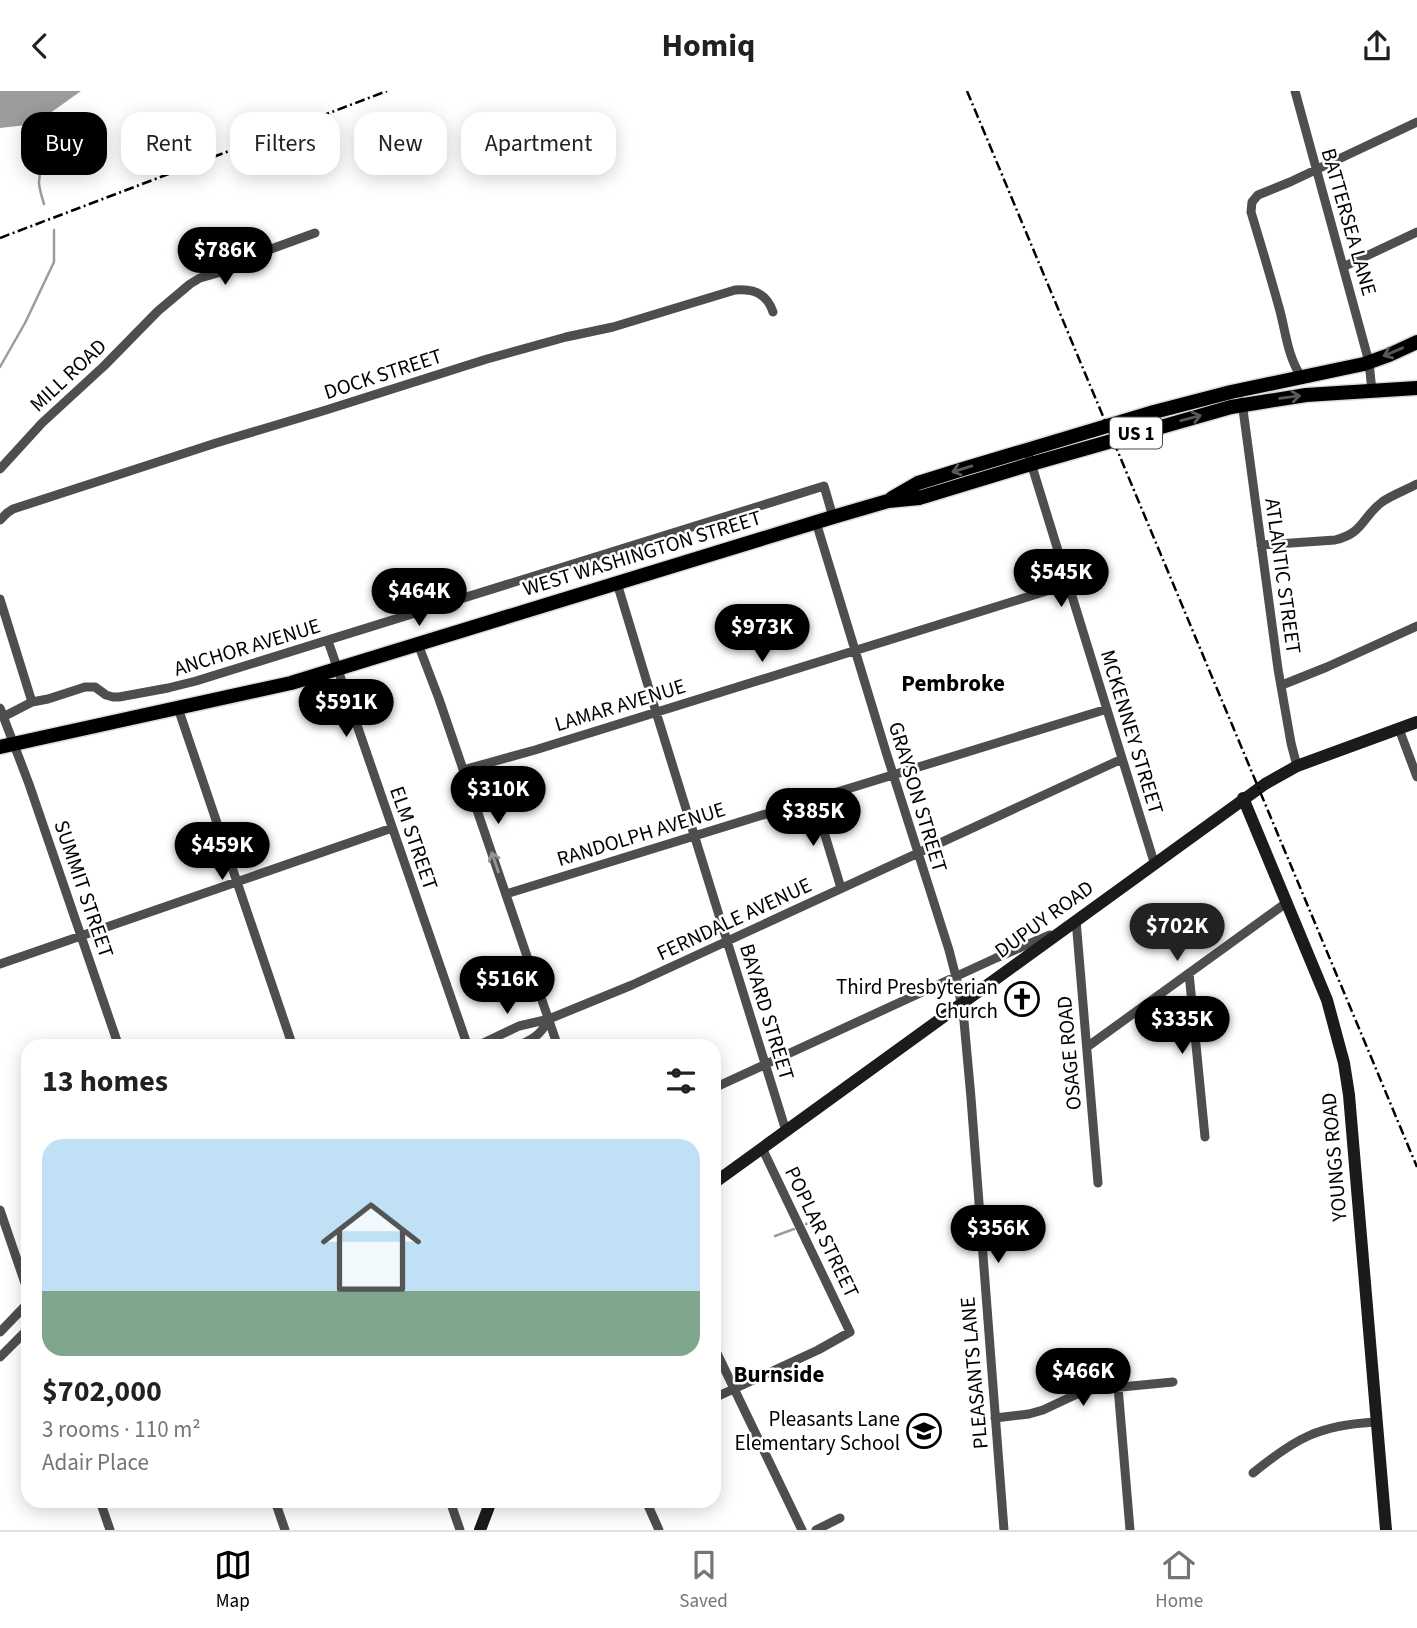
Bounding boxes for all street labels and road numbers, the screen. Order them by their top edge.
street label: BATTERSEA LANE [1314,145,1384,299]
street label: MILL ROAD [23,331,113,419]
street label: DOCK STREET [320,341,446,407]
road number: US 1 [1110,417,1162,449]
street label: ATLANTIC STREET [1257,496,1309,656]
street label: WEST WASHINGTON STREET [519,502,765,604]
street label: ANCHOR AVENUE [170,610,324,684]
street label: MCKENNEY STREET [1093,646,1171,818]
street label: LAMAR AVENUE [551,671,689,739]
street label: GRAYSON STREET [881,718,955,876]
street label: ELM STREET [382,782,446,894]
street label: RANDOLPH AVENUE [553,794,729,874]
street label: SUMMIT STREET [46,816,122,962]
street label: FERNDALE AVENUE [652,870,816,968]
street label: DUPUY ROAD [988,873,1100,965]
street label: BAYARD STREET [732,940,802,1084]
street label: OSAGE ROAD [1049,995,1089,1111]
street label: YOUNGS ROAD [1313,1091,1355,1224]
street label: POPLAR STREET [777,1161,867,1303]
street label: PLEASANTS LANE [952,1296,996,1450]

